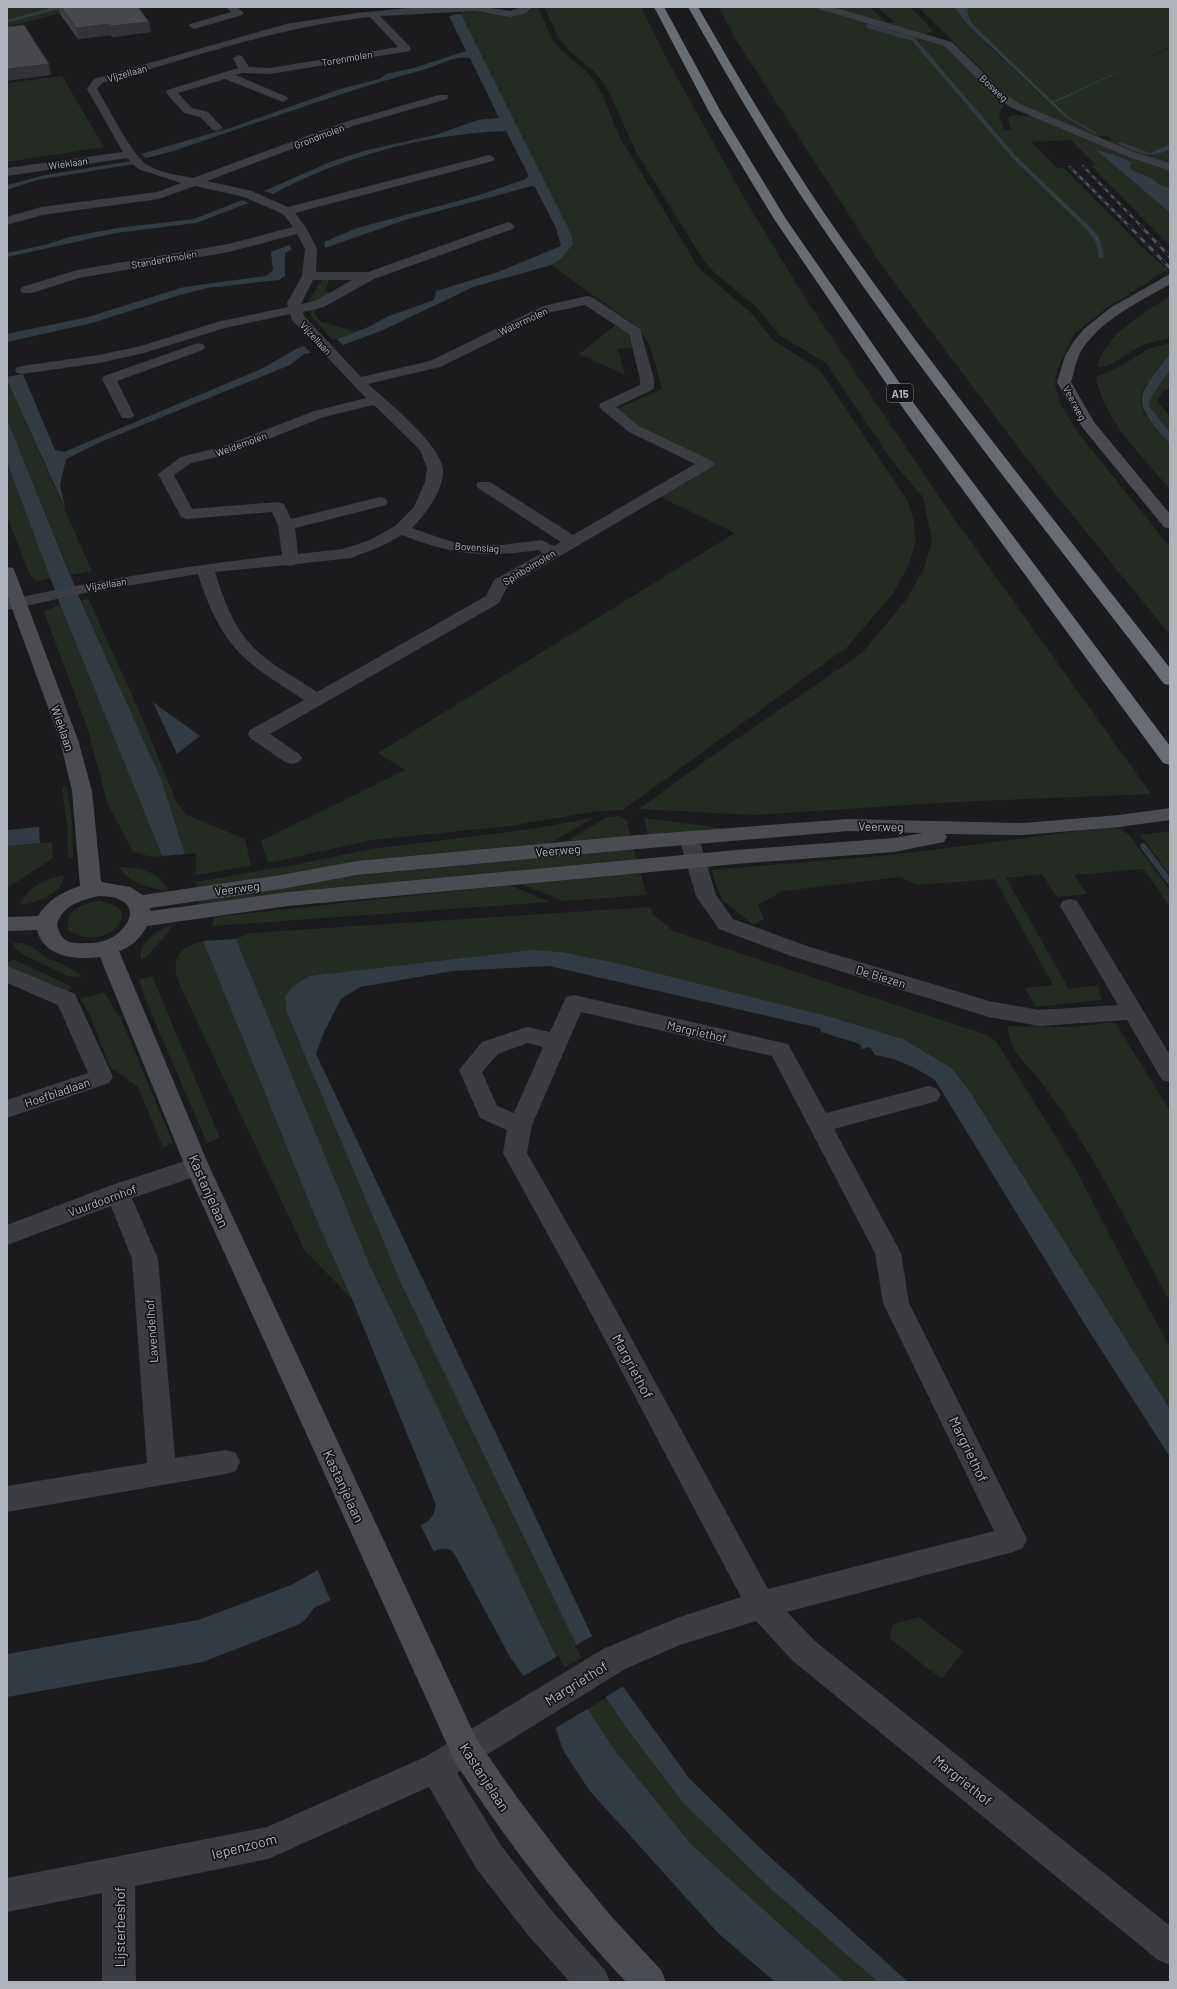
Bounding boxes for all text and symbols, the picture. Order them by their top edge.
street label: Torenmolen [321,48,373,68]
street label: Vijzellaan [106,62,148,84]
street label: Bosweg [977,72,1011,104]
street label: Grondmolen [292,121,346,151]
street label: Wieklaan [48,154,88,172]
street label: Standerdmolen [130,247,198,271]
street label: Watermolen [497,304,549,338]
street label: Vijzellaan [298,319,334,357]
road number: A15 [887,384,913,402]
street label: Veerweg [1061,384,1089,422]
street label: Weidemolen [214,429,268,459]
street label: Bovenslag [454,539,500,555]
street label: Spinbolmolen [501,547,557,587]
street label: Vijzellaan [85,575,127,593]
street label: Wieklaan [49,703,77,753]
street label: Veerweg [858,819,904,833]
street label: Veerweg [535,841,581,859]
street label: Veerweg [214,878,260,898]
street label: De Biezen [854,962,908,990]
street label: Margriethof [666,1017,728,1045]
street label: Hoefbladlaan [22,1074,92,1110]
street label: Kastanjelaan [185,1152,233,1230]
street label: Vuurdoornhof [66,1181,138,1219]
street label: Lavendelhof [142,1299,160,1363]
street label: Margriethof [609,1331,657,1401]
street label: Margriethof [946,1414,992,1485]
street label: Kastanjelaan [320,1447,368,1525]
street label: Margriethof [542,1657,610,1709]
street label: Kastanjelaan [457,1740,513,1814]
street label: Margriethof [930,1751,996,1809]
street label: Iepenzoom [210,1830,278,1862]
street label: Lijsterbeshof [111,1887,128,1967]

